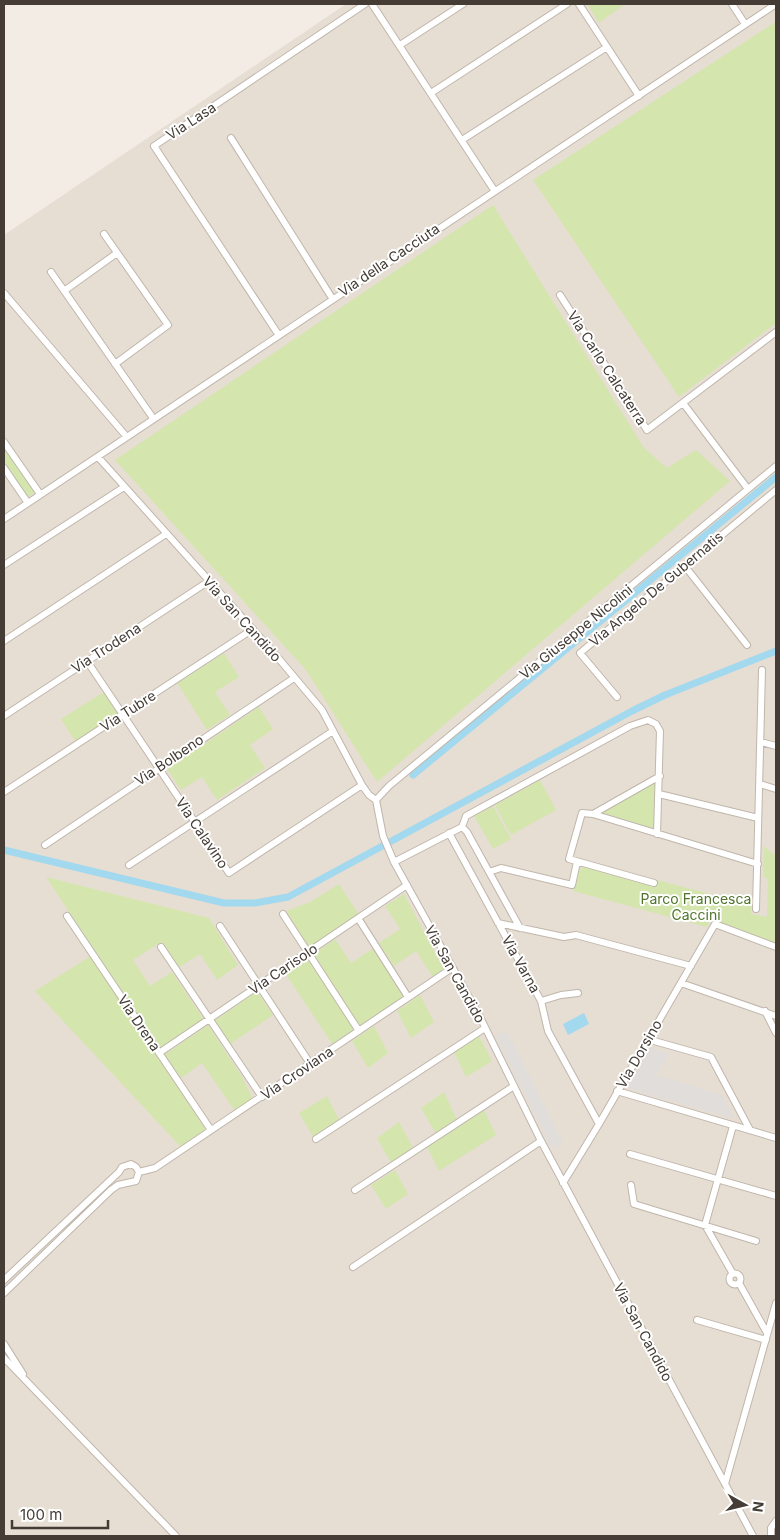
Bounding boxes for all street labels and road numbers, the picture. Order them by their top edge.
street label: Via Lasa [163,98,219,143]
street label: Via della Cacciuta [335,219,443,300]
street label: Via Carlo Calcaterra [564,307,651,428]
street label: Via Angelo De Gubernatis [585,527,726,650]
street label: Via San Candido [200,572,285,665]
street label: Via Giuseppe Nicolini [516,581,636,682]
street label: Via Trodena [68,619,144,676]
street label: Via Tubre [97,686,159,735]
street label: Via Bolbeno [131,730,206,789]
street label: Via Calavino [172,794,232,871]
street label: Via San Candido [422,922,489,1026]
street label: Via Varna [499,932,544,996]
street label: Via Carisolo [245,939,320,998]
street label: Via Drena [114,991,164,1054]
street label: Via Dorsino [612,1017,665,1091]
street label: Via Croviana [257,1042,336,1103]
street label: Via San Candido [610,1280,677,1384]

